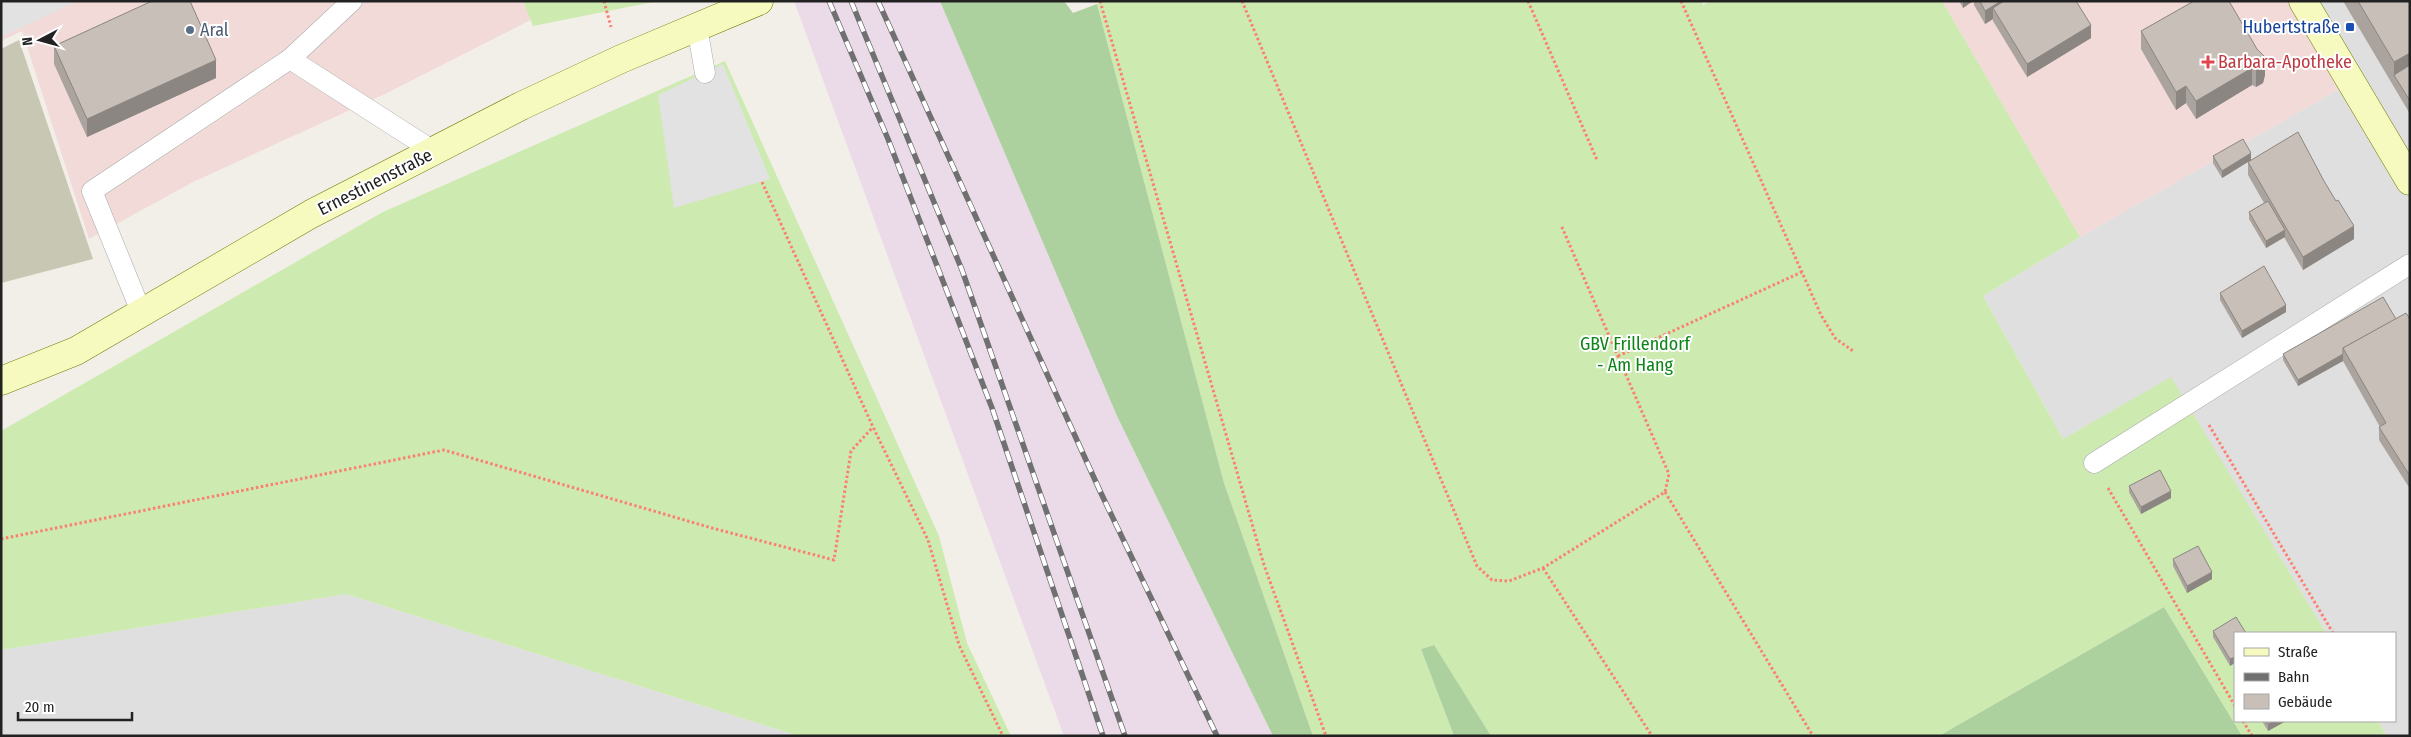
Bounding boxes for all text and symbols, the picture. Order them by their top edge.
north arrow [15,15,65,65]
place label: Hubertstraße [2242,16,2340,38]
place label: Aral [200,19,229,41]
marker: Hubertstraße [2344,21,2356,33]
marker: Aral [184,24,196,36]
text: N [19,36,36,46]
place label: Barbara-Apotheke [2218,51,2352,73]
marker: Barbara-Apotheke [2202,56,2214,68]
street label: Ernestinenstraße [314,144,436,220]
park label: GBV Frillendorf - Am Hang [1580,333,1692,376]
legend [2234,632,2396,722]
text: Straße [2278,643,2318,661]
text: Bahn [2278,668,2309,686]
scale bar [18,690,131,722]
text: Gebäude [2278,693,2333,711]
text: 20 m [25,698,55,716]

